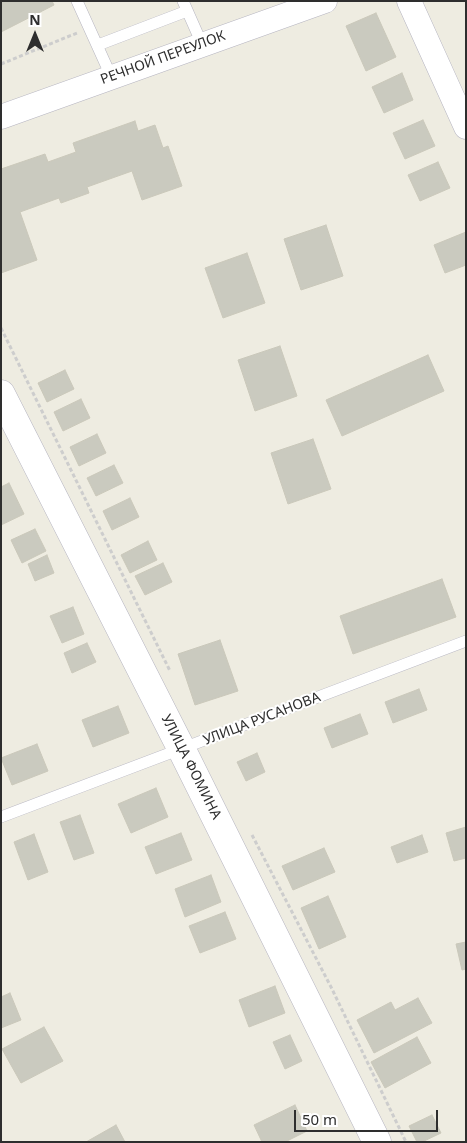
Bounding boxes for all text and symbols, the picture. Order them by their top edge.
north arrow [10,10,60,60]
text: N [29,10,41,29]
street label: РЕЧНОЙ ПЕРЕУЛОК [98,28,228,88]
street label: УЛИЦА РУСАНОВА [201,689,323,749]
street label: УЛИЦА ФОМИНА [157,712,225,822]
scale bar [297,1100,441,1132]
text: 50 m [302,1109,337,1129]

